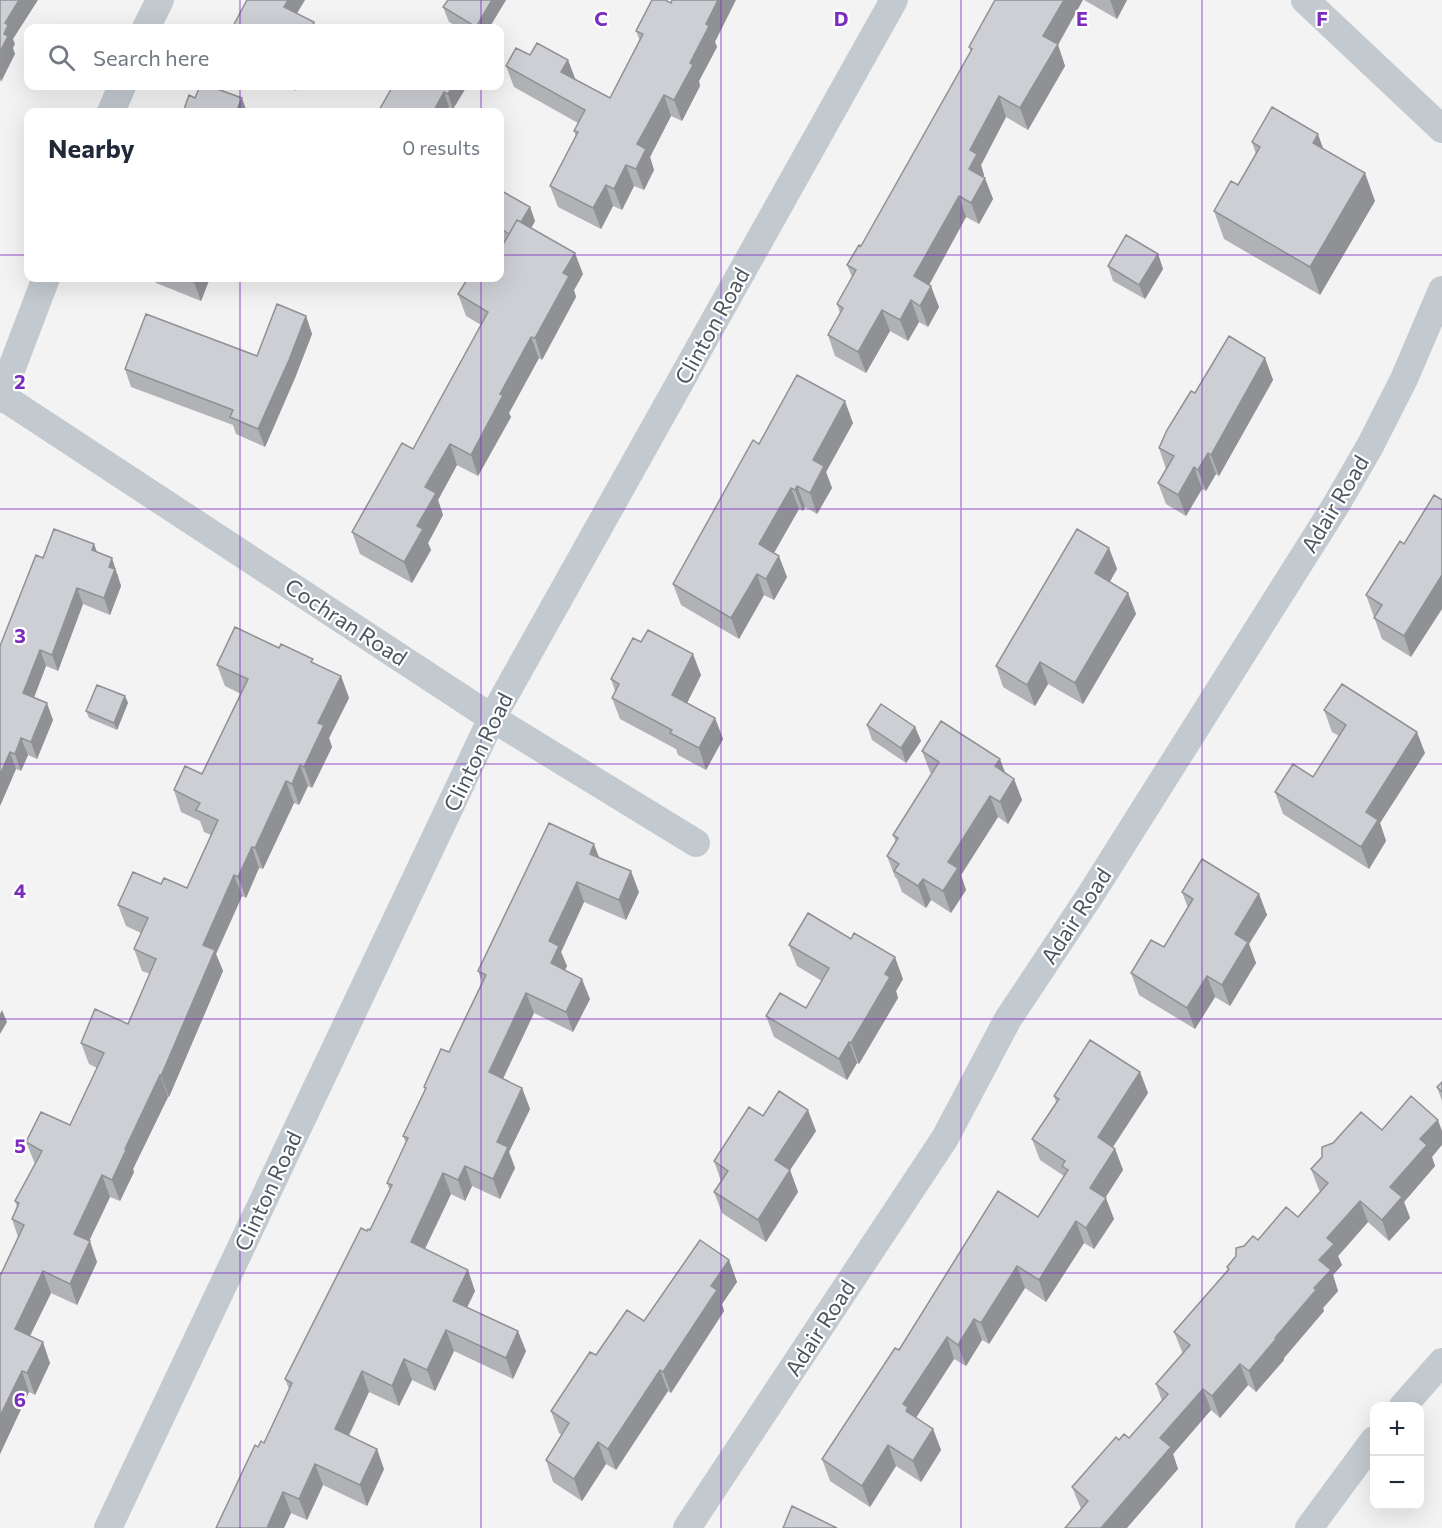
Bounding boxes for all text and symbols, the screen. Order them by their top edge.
text: C [594,6,608,30]
text: D [834,6,848,30]
text: E [1076,6,1088,30]
text: F [1316,6,1328,30]
search box [24,24,504,90]
icon: search [45,41,78,74]
text: Search here [93,44,209,71]
text: Nearby [48,132,135,163]
text: 0 results [402,135,480,159]
street label: Clinton Road [668,263,755,389]
text: 2 [14,369,26,393]
street label: Adair Road [1295,450,1374,557]
street label: Cochran Road [280,572,412,671]
text: 3 [14,623,26,647]
street label: Clinton Road [437,688,518,816]
street label: Adair Road [1035,863,1117,969]
text: 4 [14,878,26,902]
street label: Clinton Road [228,1127,307,1255]
text: 5 [14,1133,26,1157]
street label: Adair Road [779,1275,861,1381]
text: 6 [14,1387,26,1411]
map controls [1370,1402,1424,1510]
button: + [1370,1402,1424,1456]
button: − [1370,1456,1424,1510]

